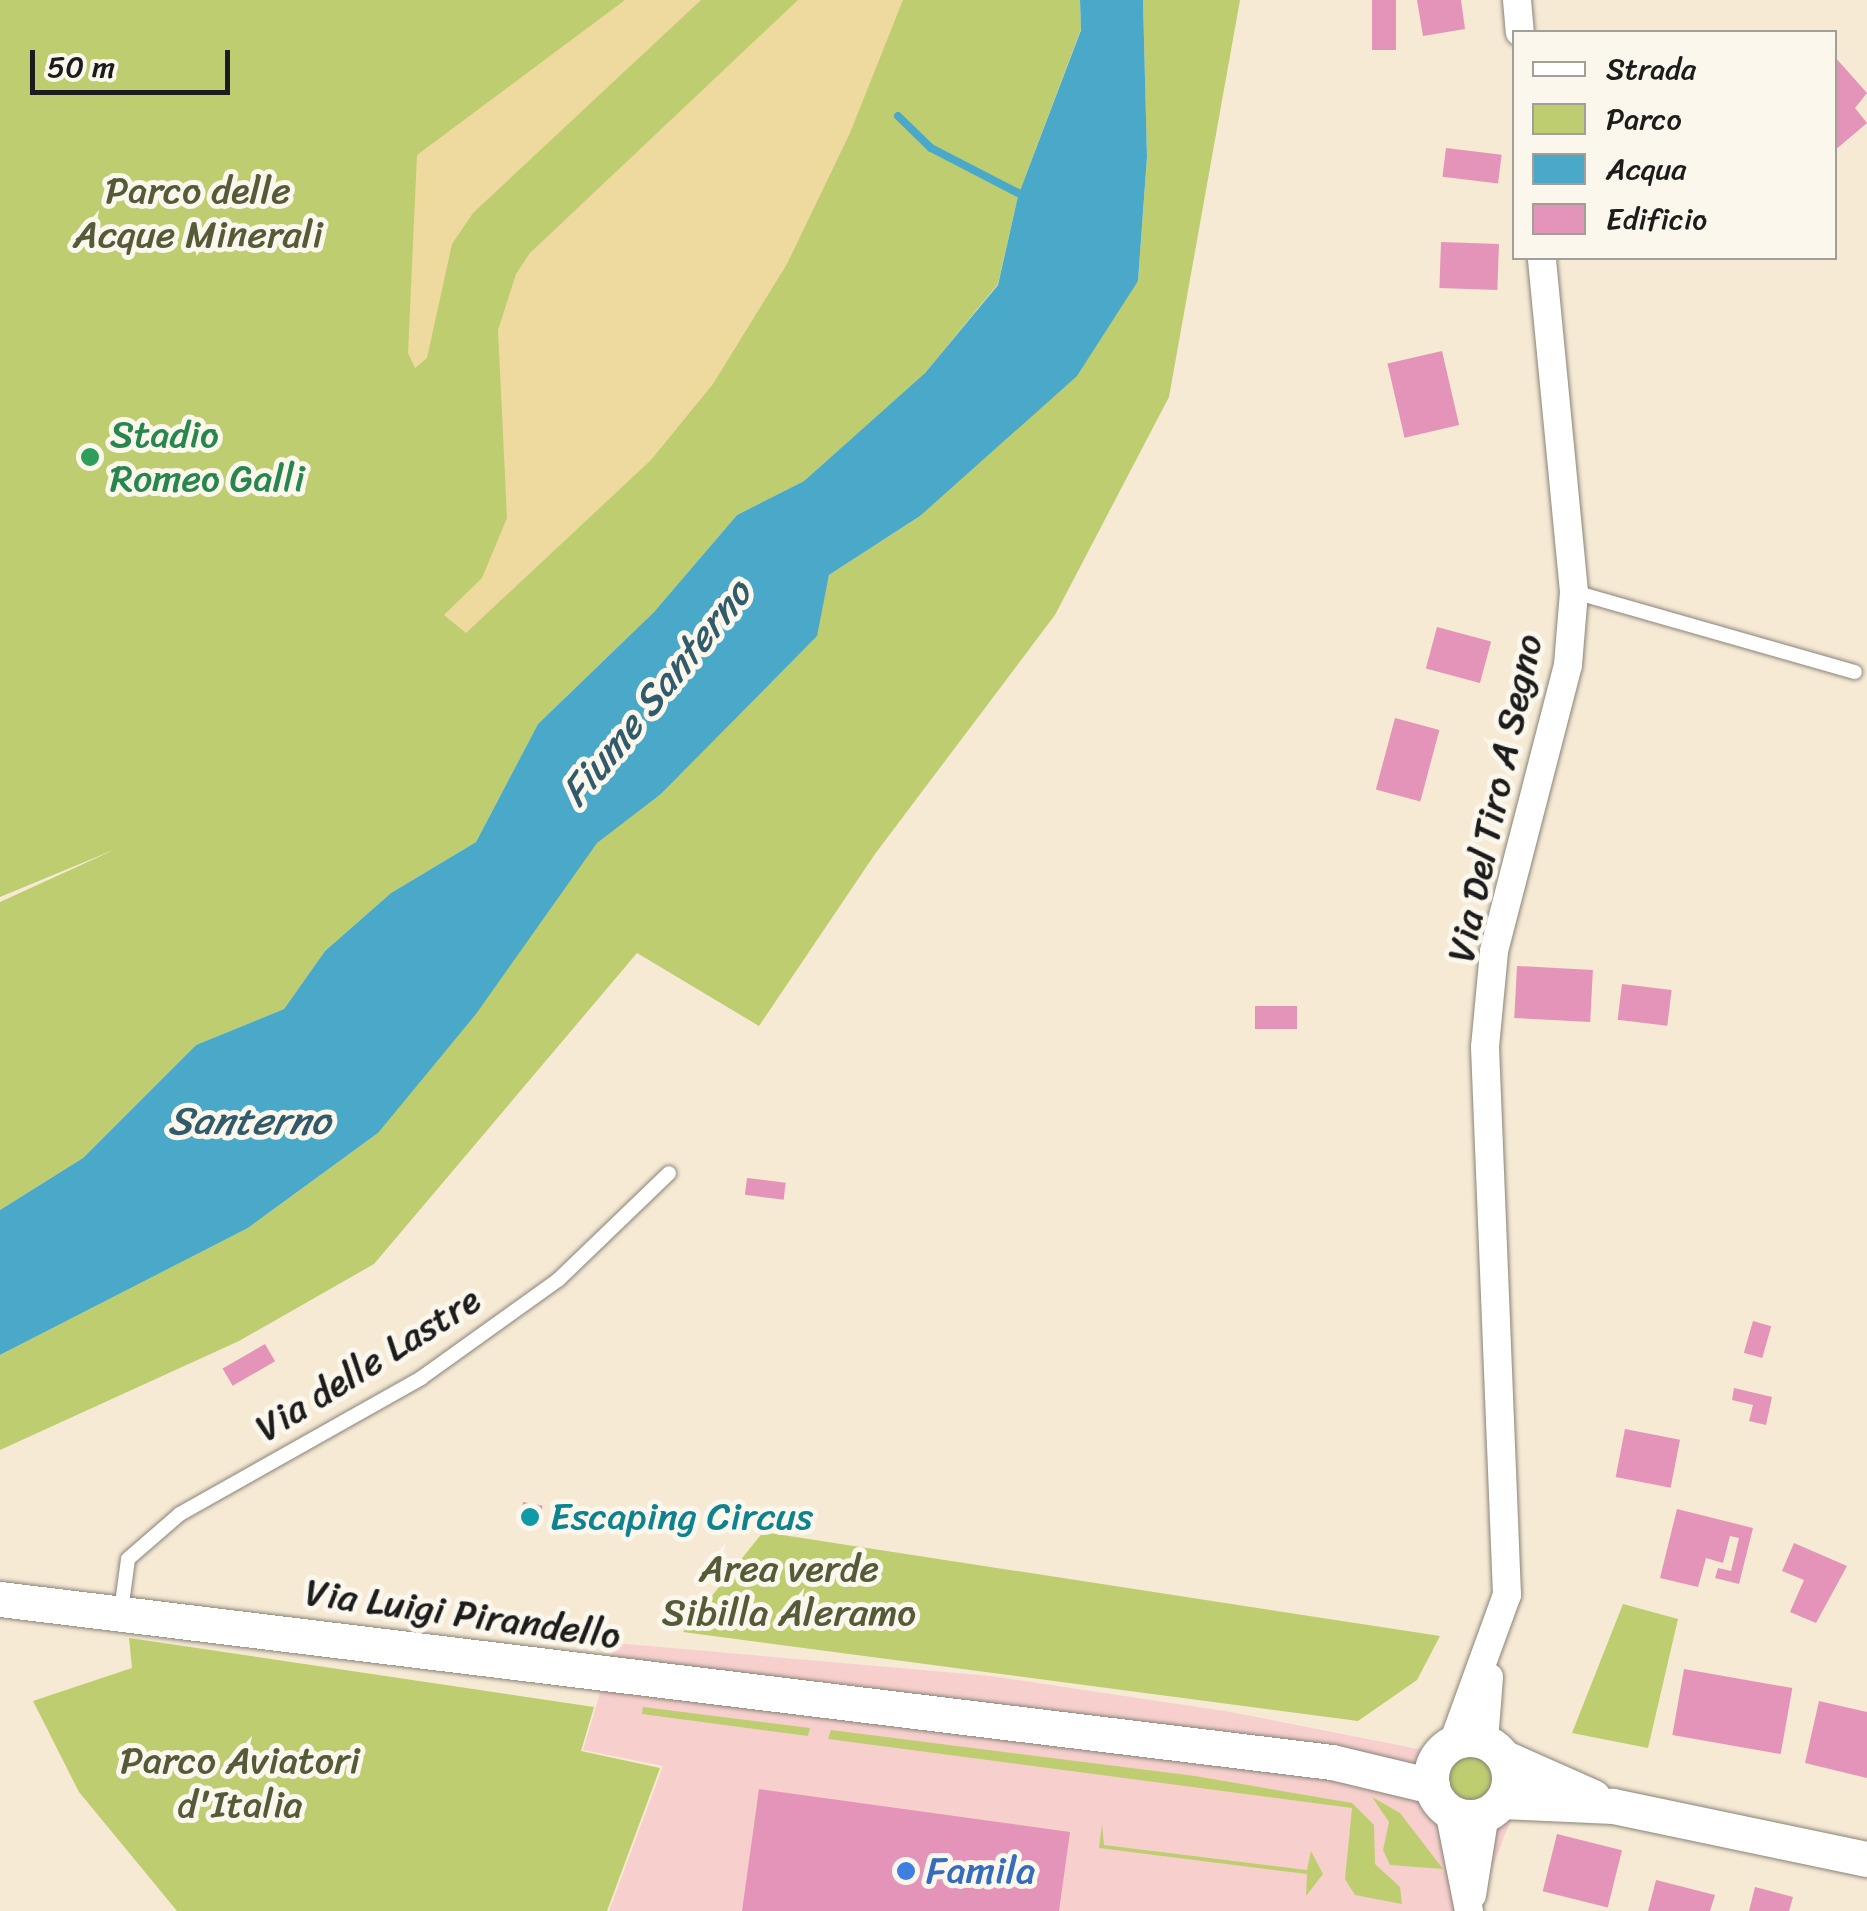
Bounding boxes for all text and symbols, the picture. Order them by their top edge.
scale bar [35,30,235,92]
legend [1512,30,1837,260]
text: 50 m [47,40,115,94]
text: Strada [1606,42,1696,96]
text: Parco [1606,92,1682,146]
text: Acqua [1606,142,1686,196]
park label: Parco delle Acque Minerali [73,168,323,258]
text: Edificio [1606,192,1707,246]
place label: Stadio Romeo Galli [110,412,305,502]
marker: Stadio Romeo Galli [79,446,101,468]
water label: Fiume Santerno [550,570,762,816]
street label: Via Del Tiro A Segno [1438,628,1552,968]
water label: Santerno [168,1097,330,1145]
street label: Via delle Lastre [246,1276,490,1452]
place label: Escaping Circus [550,1494,811,1540]
marker: Escaping Circus [519,1506,541,1528]
park label: Area verde Sibilla Aleramo [662,1546,916,1636]
street label: Via Luigi Pirandello [302,1569,624,1659]
park label: Parco Aviatori d'Italia [120,1738,360,1828]
place label: Famila [926,1848,1035,1894]
marker: Famila [895,1860,917,1882]

